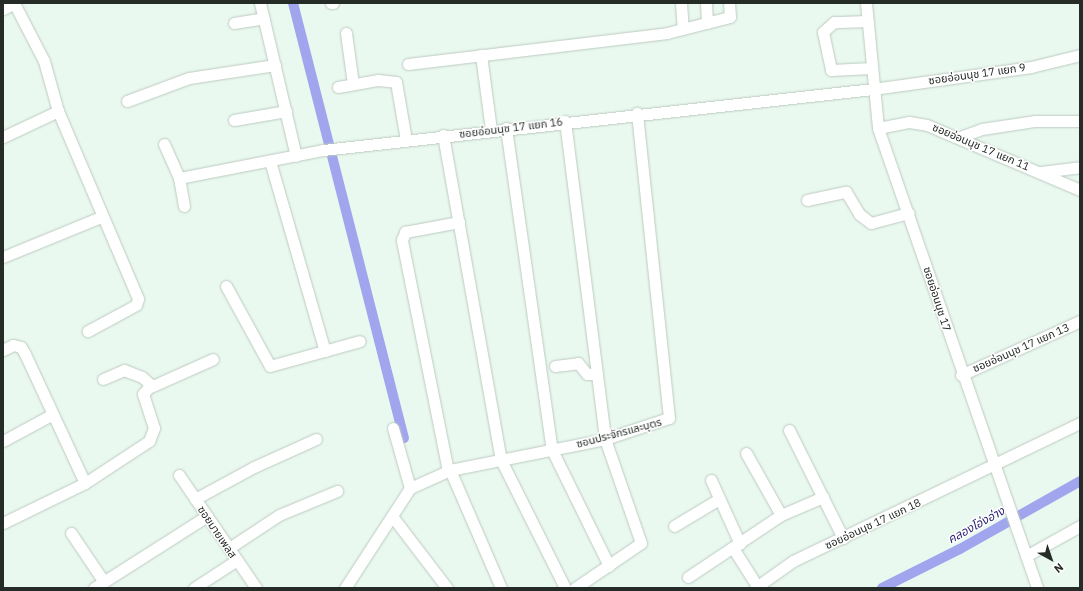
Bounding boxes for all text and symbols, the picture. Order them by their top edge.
street label: ซอยอ่อนนุช 17 แยก 9 [928,61,1026,87]
street label: ซอยอ่อนนุช 17 แยก 16 [458,115,564,141]
street label: ซอยอ่อนนุช 17 แยก 11 [930,121,1032,173]
street label: ซอยอ่อนนุช 17 [920,265,954,333]
street label: ซอยอ่อนนุช 17 แยก 13 [971,321,1071,375]
street label: ซอนประจักรและบุตร [575,415,663,451]
street label: ซอยอ่อนนุช 17 แยก 18 [823,496,923,552]
street label: ซอยมายเพลส [195,503,239,561]
water label: คลองโอ่งอ่าง [945,504,1007,546]
north arrow [1031,539,1071,579]
text: N [1051,560,1066,576]

